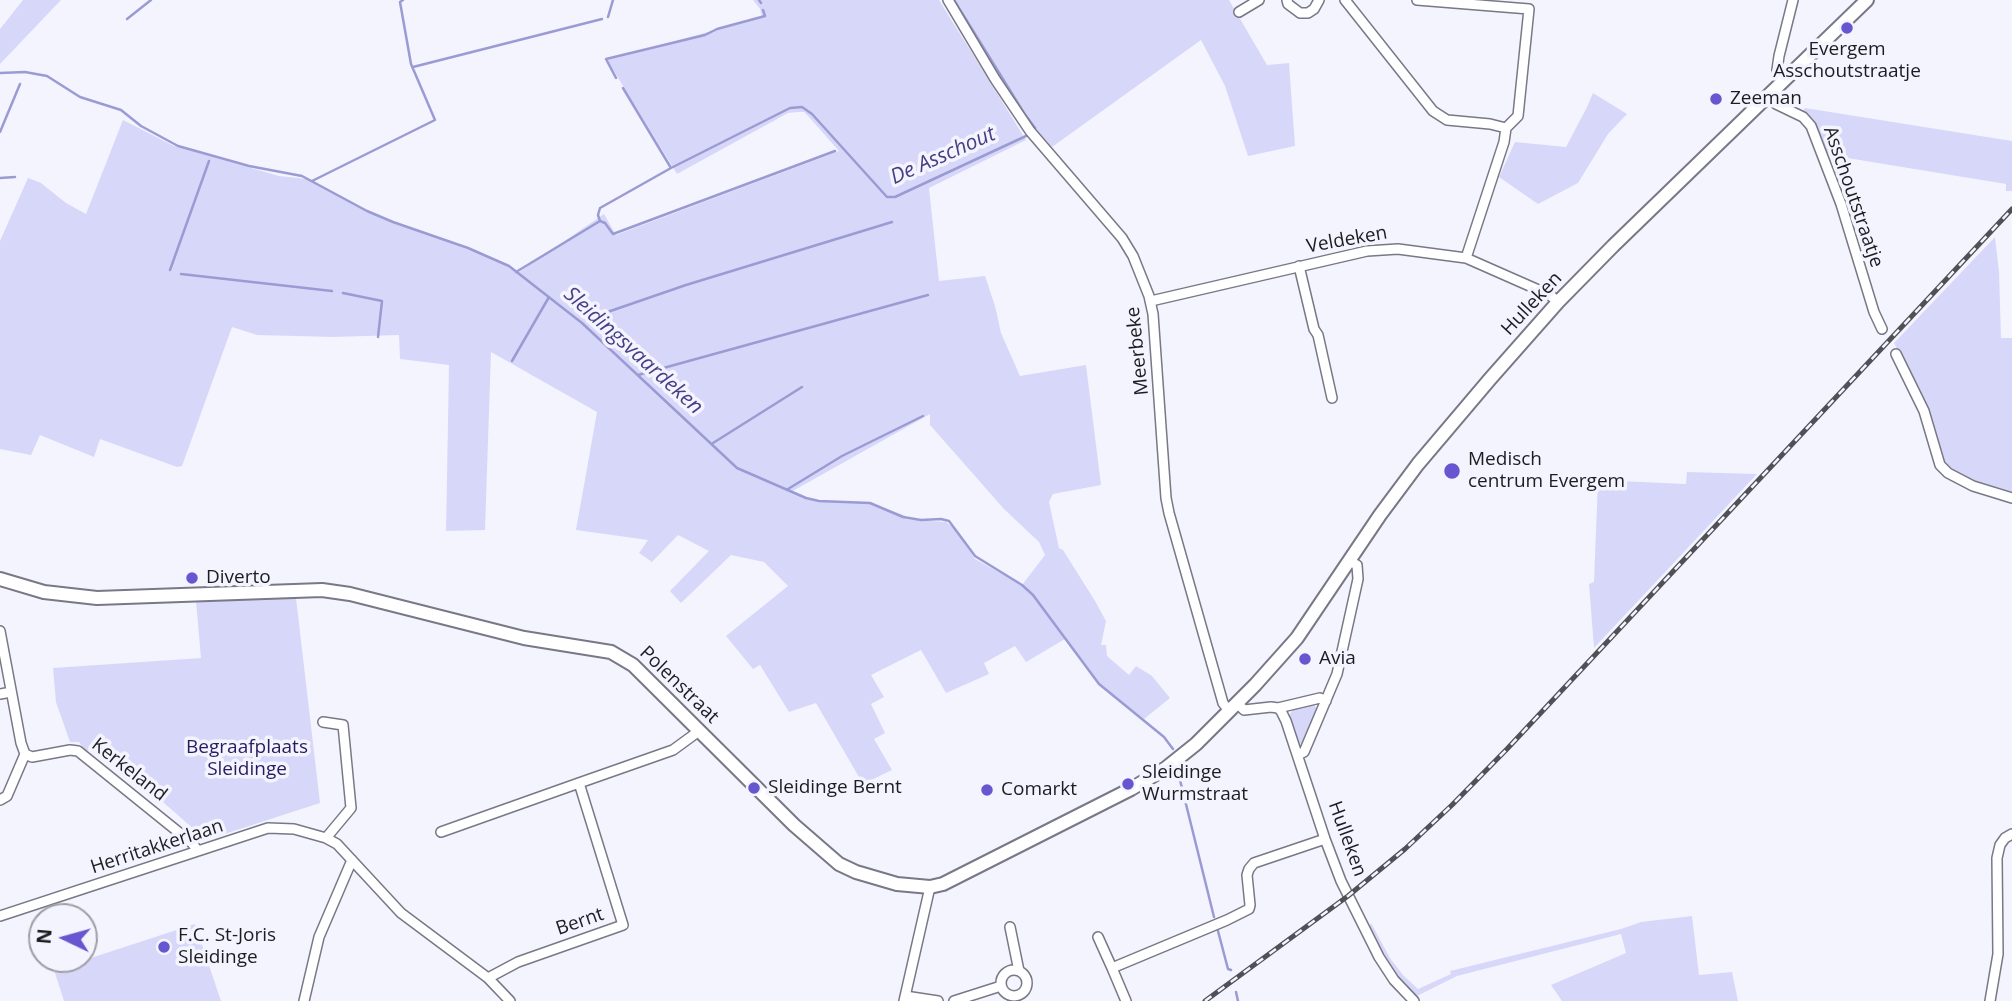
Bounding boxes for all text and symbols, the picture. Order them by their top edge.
marker: Evergem Asschoutstraatje [1839,20,1855,36]
place label: Evergem Asschoutstraatje [1773,39,1921,83]
place label: Zeeman [1730,88,1802,110]
marker: Zeeman [1708,91,1724,107]
water label: De Asschout [887,122,999,190]
street label: Asschoutstraatje [1818,123,1888,271]
street label: Veldeken [1305,222,1389,258]
street label: Hulleken [1497,268,1567,340]
water label: Sleidingsvaardeken [558,282,708,420]
street label: Meerbeke [1122,305,1154,397]
place label: Medisch centrum Evergem [1468,449,1625,493]
marker: Medisch centrum Evergem [1442,461,1462,481]
place label: Diverto [206,567,271,589]
marker: Diverto [184,570,200,586]
street label: Polenstraat [635,642,723,728]
place label: Avia [1319,648,1356,670]
marker: Avia [1297,651,1313,667]
street label: Kerkeland [87,734,171,806]
park label: Begraafplaats Sleidinge [186,737,308,781]
place label: Sleidinge Wurmstraat [1142,762,1248,806]
marker: Sleidinge Wurmstraat [1120,776,1136,792]
place label: Sleidinge Bernt [768,777,902,799]
place label: Comarkt [1001,779,1077,801]
marker: Sleidinge Bernt [746,780,762,796]
marker: Comarkt [979,782,995,798]
street label: Hulleken [1323,798,1371,880]
street label: Herritakkerlaan [88,815,226,879]
north arrow [28,903,98,973]
street label: Bernt [553,903,607,941]
place label: F.C. St-Joris Sleidinge [178,925,276,969]
text: N [30,928,58,945]
marker: F.C. St-Joris Sleidinge [156,939,172,955]

